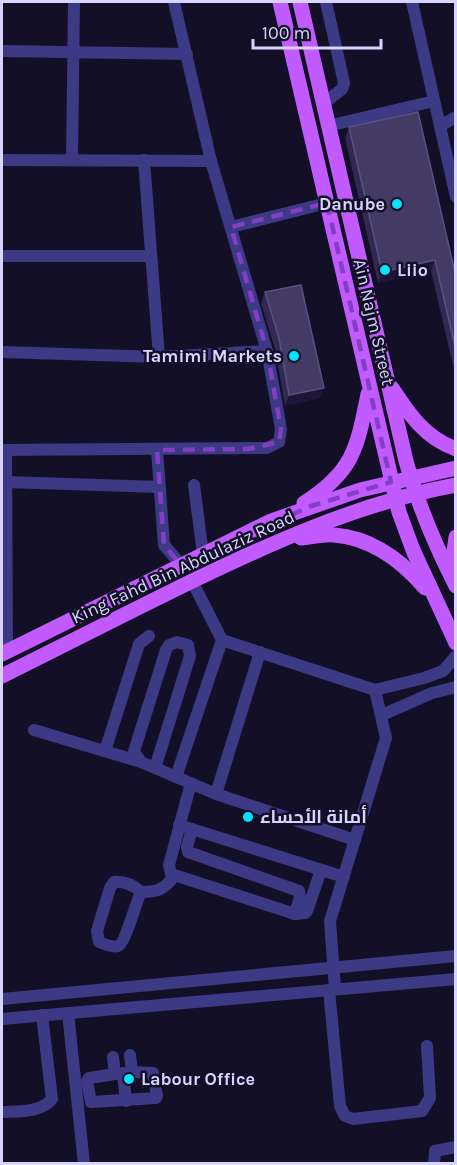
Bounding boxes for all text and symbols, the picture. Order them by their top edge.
scale bar [253,12,380,50]
text: 100 m [262,22,310,44]
place label: Danube [319,193,385,215]
marker: Danube [390,197,404,211]
street label: Ain Najm Street [349,257,399,388]
place label: Liio [397,259,428,281]
marker: Liio [378,263,392,277]
place label: Tamimi Markets [143,345,282,367]
marker: Tamimi Markets [287,349,301,363]
street label: King Fahd Bin Abdulaziz Road [68,506,298,628]
place label: أمانة الأحساء [260,804,367,828]
marker: أمانة الأحساء [241,810,255,824]
place label: Labour Office [141,1068,255,1090]
marker: Labour Office [122,1072,136,1086]

